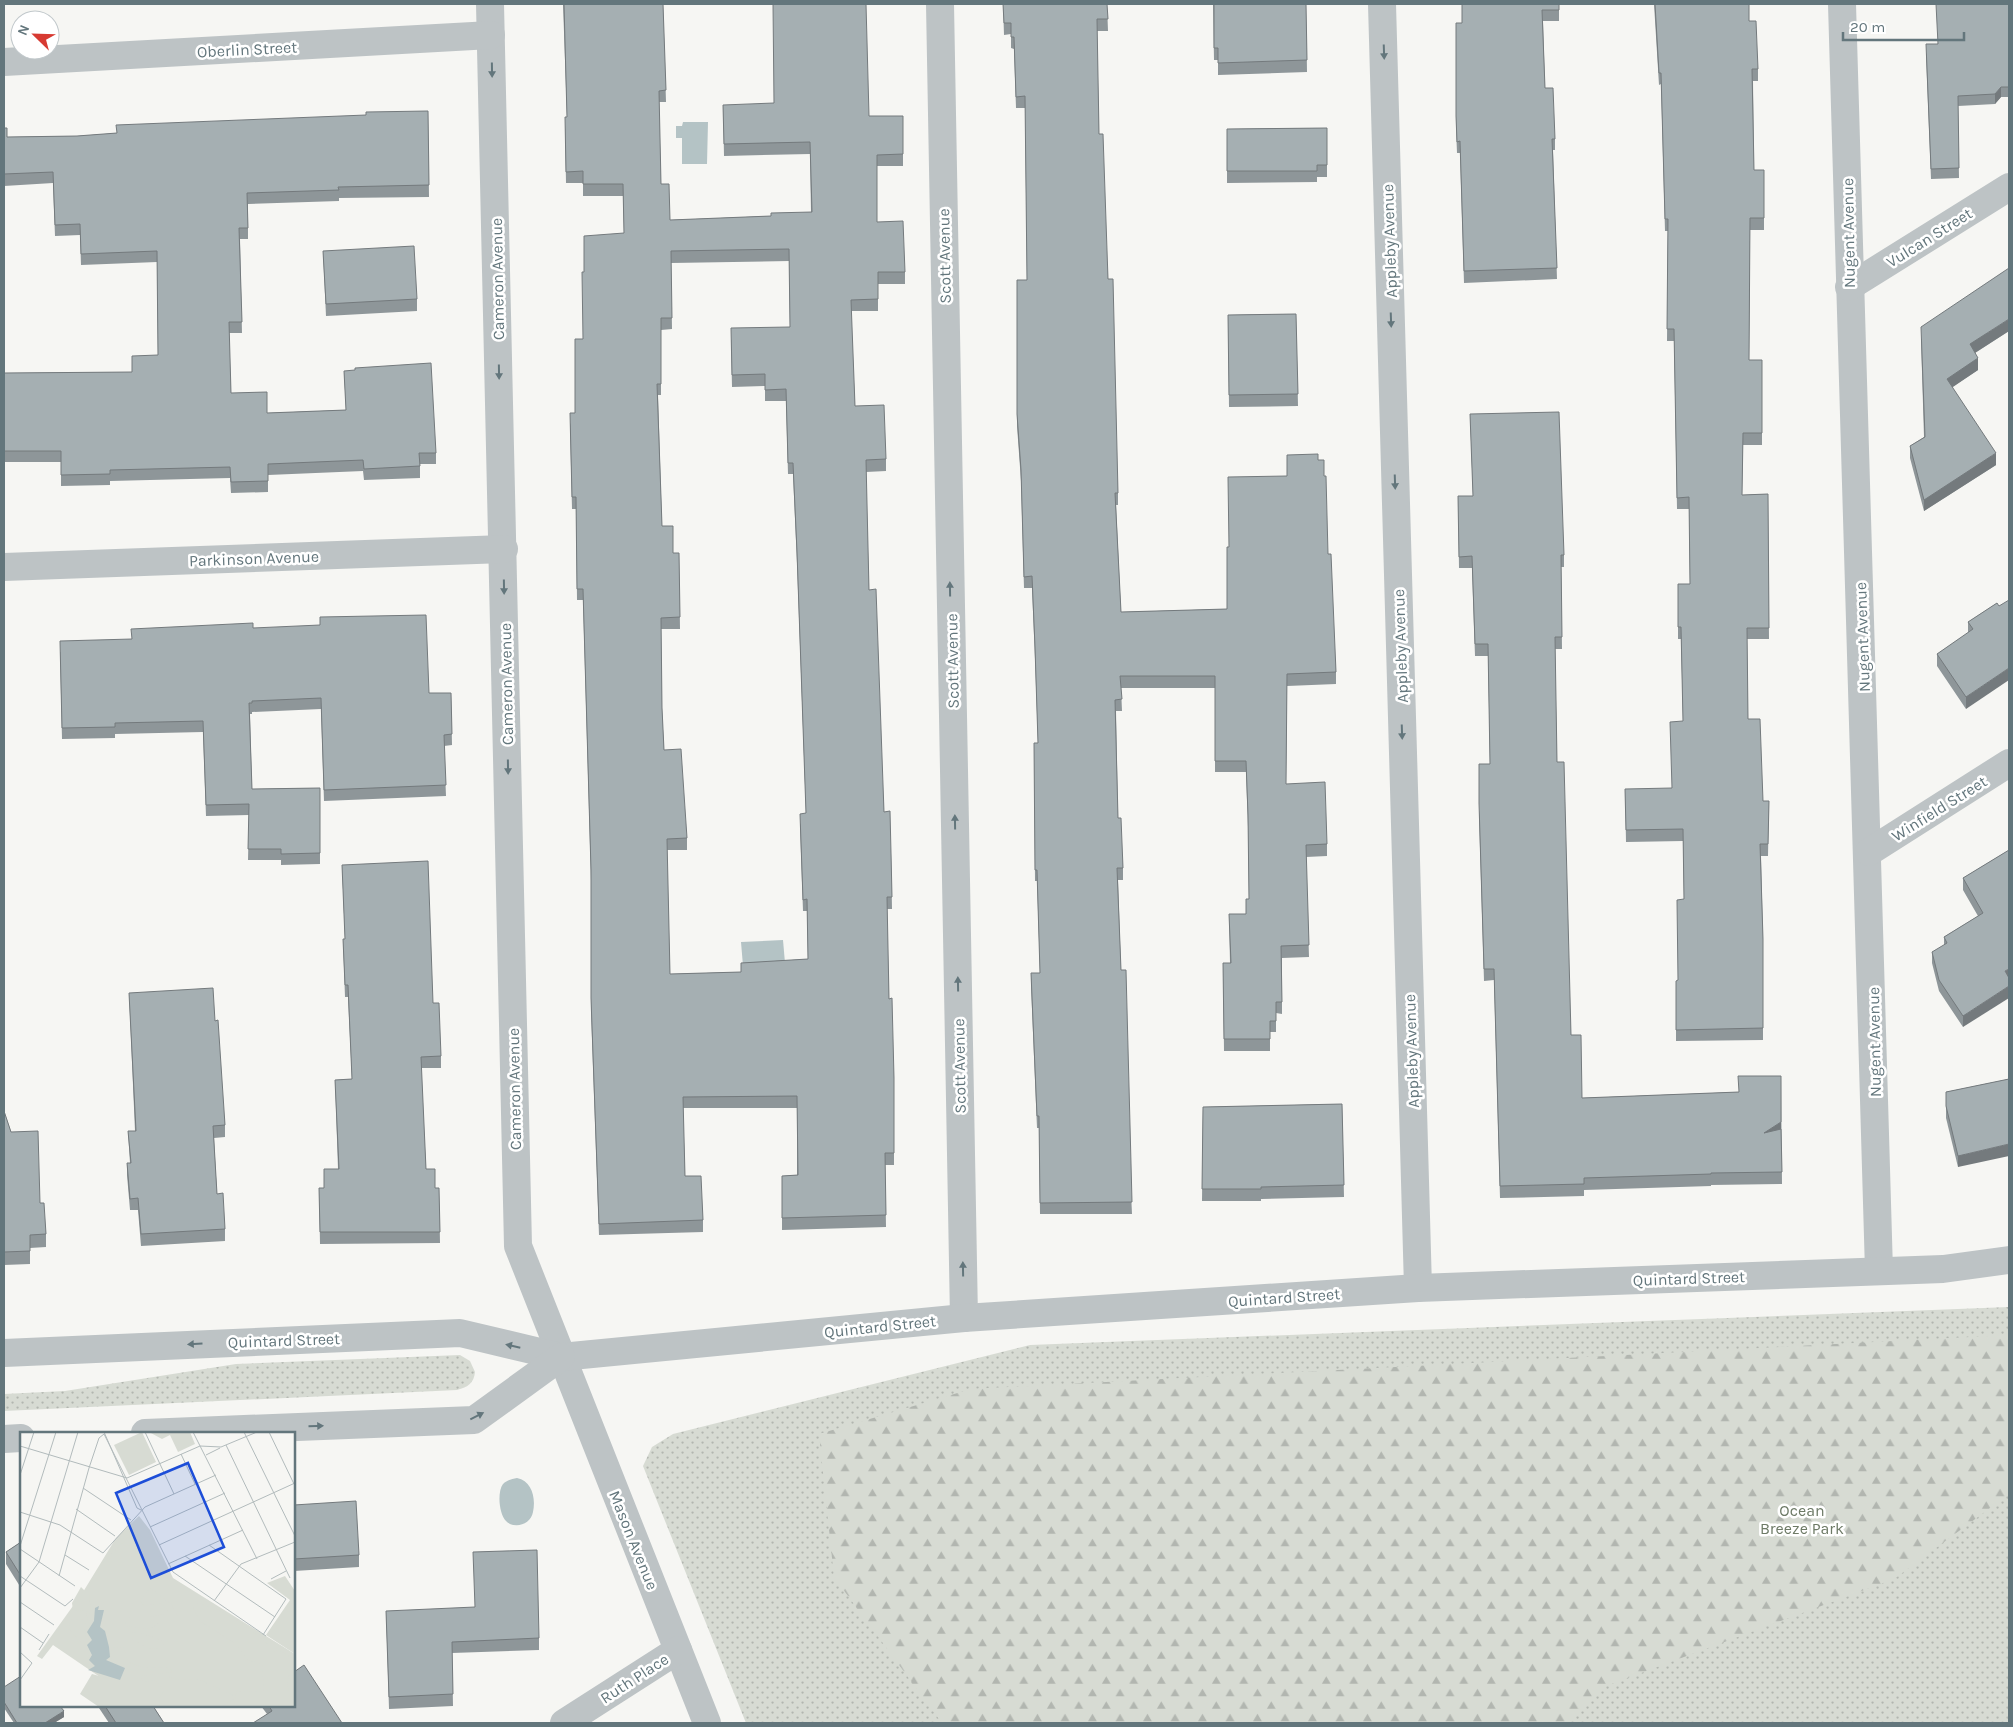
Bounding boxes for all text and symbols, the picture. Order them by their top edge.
north arrow [10,10,60,60]
scale bar [1843,10,1964,42]
text: 20 m [1850,18,1885,36]
text: N [14,22,33,38]
street label: Oberlin Street [196,37,298,62]
one-way arrow [1380,45,1388,61]
one-way arrow [488,62,496,78]
street label: Nugent Avenue [1838,178,1859,288]
street label: Appleby Avenue [1378,184,1401,298]
street label: Vulcan Street [1883,204,1976,271]
street label: Scott Avenue [934,208,955,304]
street label: Cameron Avenue [487,218,508,340]
one-way arrow [1387,312,1395,328]
one-way arrow [495,365,503,381]
one-way arrow [1392,475,1400,491]
street label: Parkinson Avenue [189,547,319,570]
one-way arrow [501,580,509,596]
one-way arrow [946,581,954,597]
street label: Nugent Avenue [1851,582,1874,692]
street label: Appleby Avenue [1389,589,1412,703]
street label: Scott Avenue [942,613,963,709]
street label: Cameron Avenue [496,623,517,745]
one-way arrow [1399,724,1407,740]
one-way arrow [504,760,512,776]
street label: Winfield Street [1888,772,1990,845]
one-way arrow [951,813,959,829]
one-way arrow [954,976,962,992]
street label: Nugent Avenue [1864,987,1885,1097]
street label: Appleby Avenue [1400,994,1423,1108]
street label: Scott Avenue [949,1018,970,1114]
street label: Cameron Avenue [504,1028,525,1150]
one-way arrow [959,1261,967,1277]
street label: Quintard Street [1633,1267,1745,1290]
street label: Quintard Street [1227,1284,1341,1311]
street label: Quintard Street [823,1311,937,1342]
street label: Quintard Street [228,1329,340,1352]
one-way arrow [187,1340,203,1348]
one-way arrow [506,1342,521,1350]
one-way arrow [470,1412,485,1420]
one-way arrow [308,1422,324,1430]
inset map [20,1432,295,1707]
street label: Mason Avenue [605,1488,662,1593]
park label: Ocean Breeze Park [1760,1501,1844,1538]
street label: Ruth Place [597,1649,672,1708]

